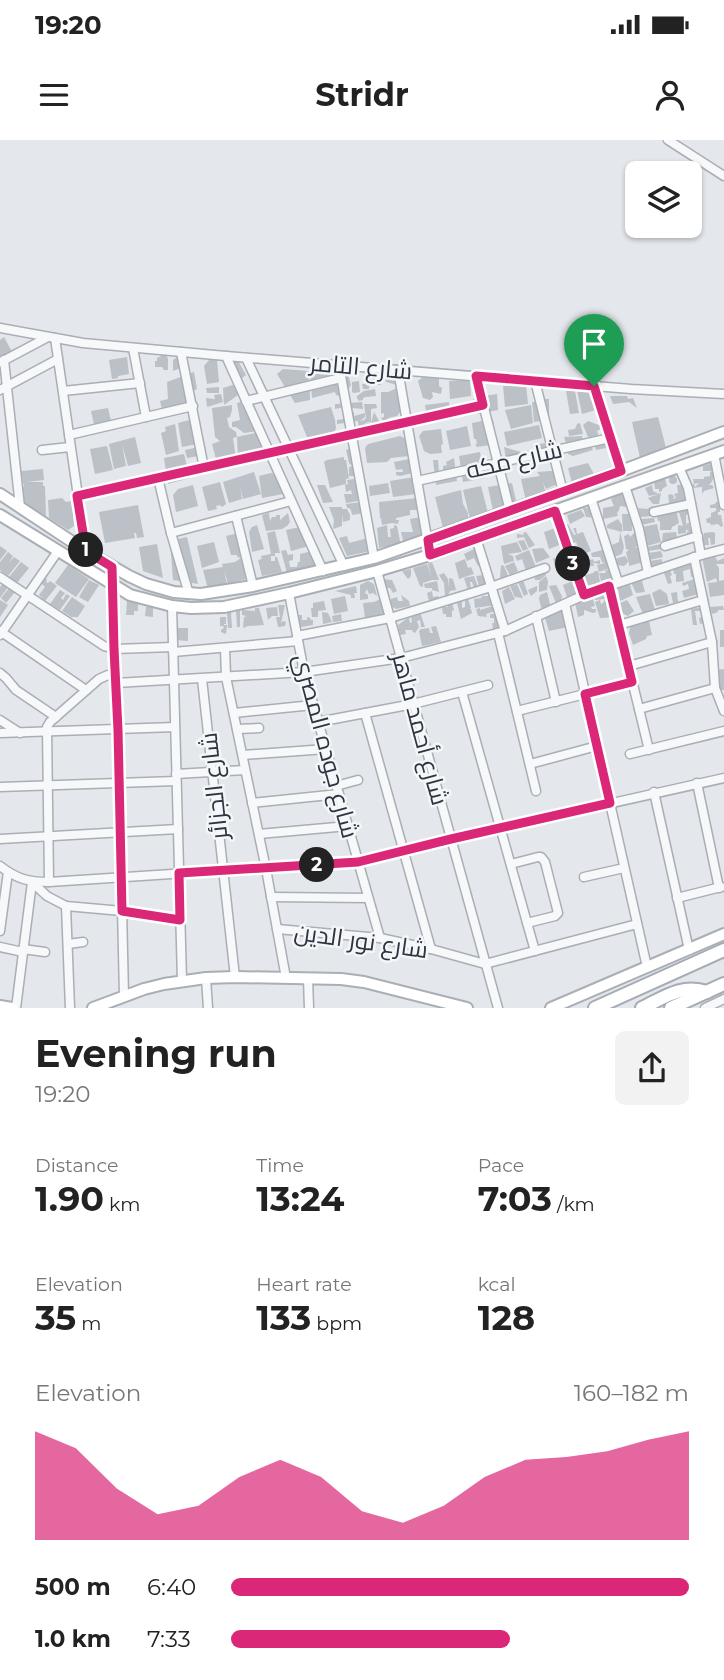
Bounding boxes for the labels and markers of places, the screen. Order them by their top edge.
pin [564,314,624,386]
pin: 1 [68,532,104,568]
pin: 3 [556,546,590,582]
pin: 2 [300,848,334,882]

